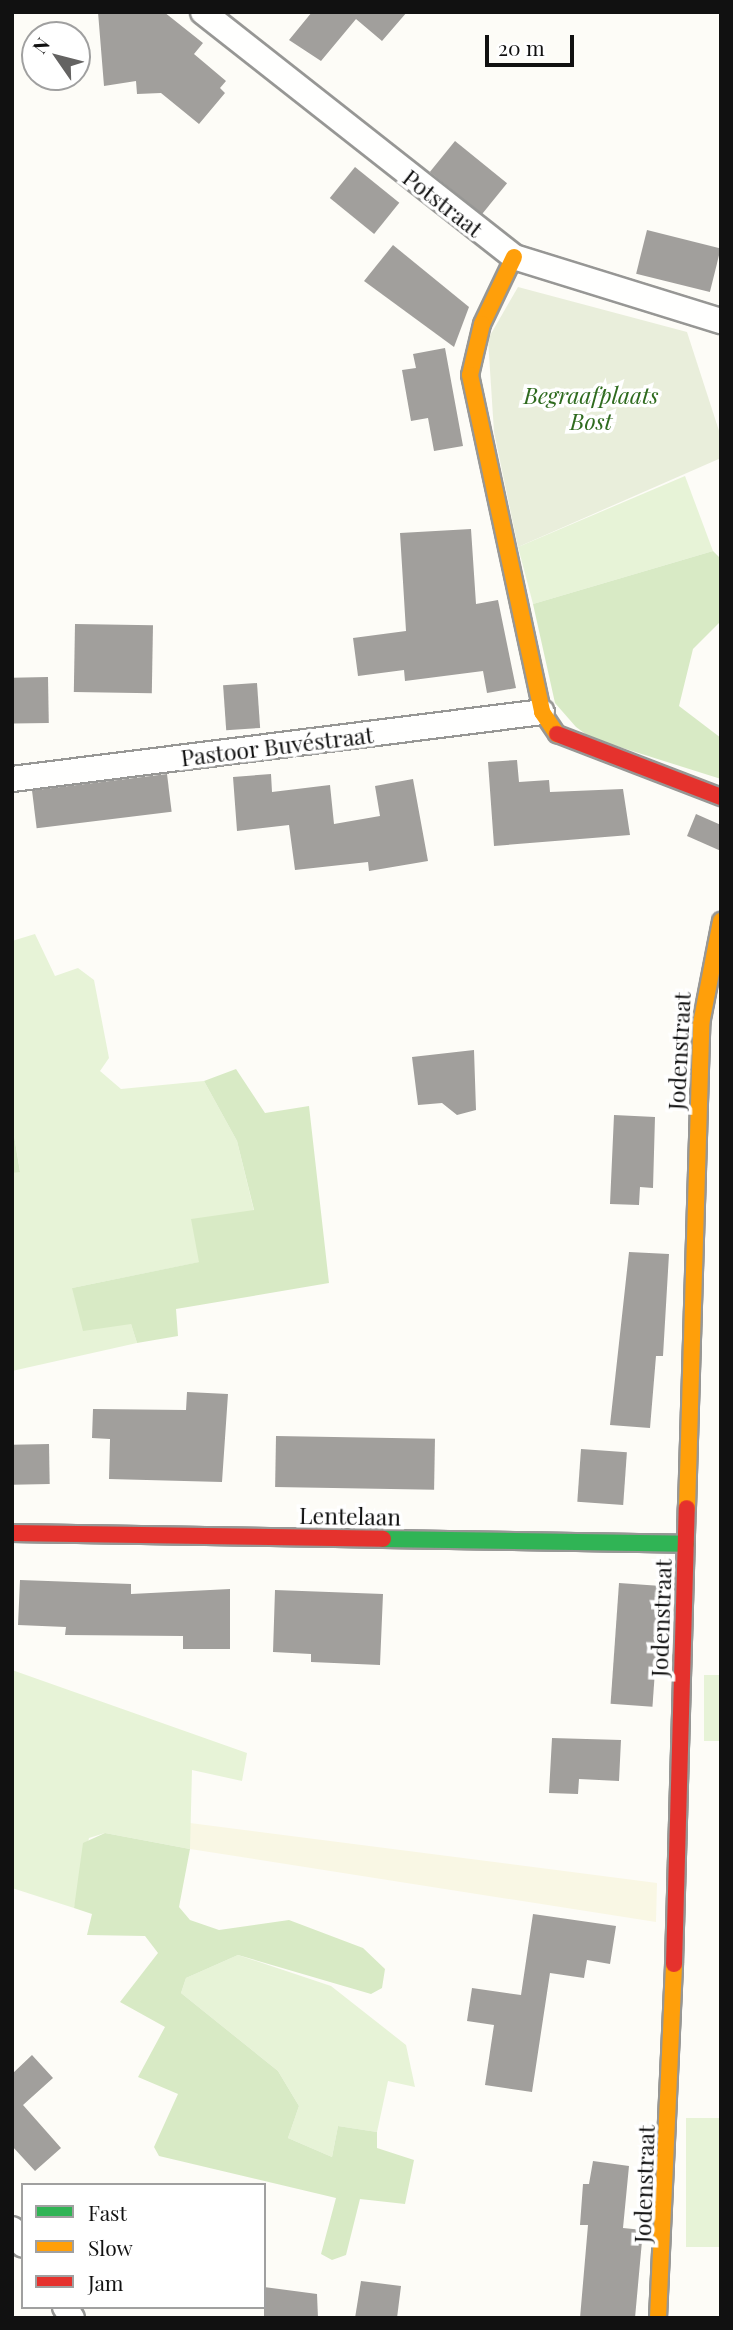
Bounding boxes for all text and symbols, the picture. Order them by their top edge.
north arrow [21,21,91,91]
scale bar [488,21,577,65]
text: N [26,32,55,58]
text: 20 m [498,33,545,61]
street label: Potstraat [398,163,488,243]
park label: Begraafplaats Bost [523,381,659,435]
street label: Pastoor Buvéstraat [179,720,375,772]
street label: Jodenstraat [662,991,696,1111]
street label: Lentelaan [299,1501,401,1531]
street label: Jodenstraat [645,1558,677,1678]
street label: Jodenstraat [628,2124,660,2244]
legend [21,2183,266,2309]
text: Fast [88,2198,127,2226]
text: Slow [88,2233,133,2261]
text: Jam [88,2268,124,2296]

